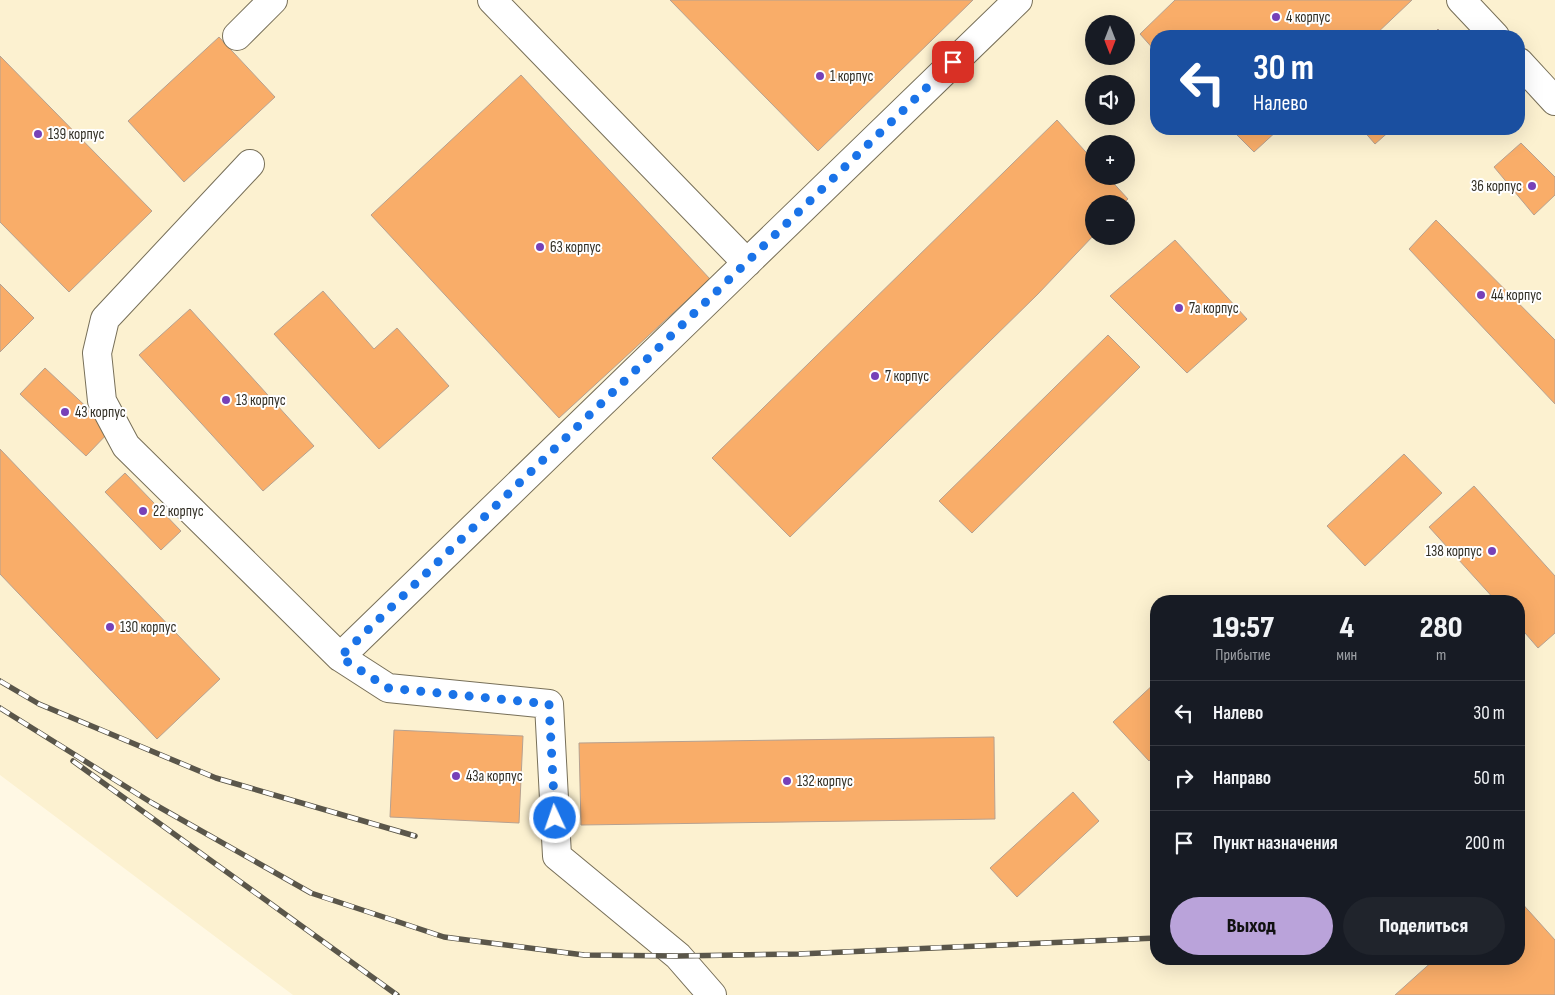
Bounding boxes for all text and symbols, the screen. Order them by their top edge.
place label: 4 корпус [1286,8,1331,27]
marker: 4 корпус [1270,11,1282,23]
north arrow [1085,15,1135,65]
map controls [1085,15,1135,245]
pin [932,41,974,83]
text: 30 m [1253,47,1314,90]
icon: arrive [939,48,967,76]
icon: left [1170,50,1235,115]
place label: 1 корпус [830,67,874,86]
marker: 1 корпус [814,70,826,82]
button: sound [1085,75,1135,125]
text: Налево [1253,90,1308,117]
place label: 139 корпус [48,125,104,144]
marker: 139 корпус [32,128,44,140]
button: + [1085,135,1135,185]
place label: 36 корпус [1471,177,1522,196]
marker: 36 корпус [1526,180,1538,192]
button: − [1085,195,1135,245]
place label: 63 корпус [550,238,601,257]
marker: 63 корпус [534,241,546,253]
place label: 44 корпус [1491,286,1542,305]
marker: 44 корпус [1475,289,1487,301]
place label: 7а корпус [1189,299,1239,318]
marker: 7а корпус [1173,302,1185,314]
place label: 7 корпус [885,367,929,386]
marker: 7 корпус [869,370,881,382]
place label: 13 корпус [236,391,286,410]
marker: 13 корпус [220,394,232,406]
place label: 43 корпус [75,403,126,422]
marker: 43 корпус [59,406,71,418]
place label: 22 корпус [153,502,204,521]
marker: 22 корпус [137,505,149,517]
place label: 138 корпус [1426,542,1482,561]
marker: 138 корпус [1486,545,1498,557]
text: 19:57 [1212,610,1274,646]
text: 4 [1339,610,1354,646]
text: 280 [1420,610,1463,646]
place label: 130 корпус [120,618,176,637]
marker: 130 корпус [104,621,116,633]
text: Прибытие [1215,646,1271,665]
text: мин [1336,646,1357,665]
text: m [1436,646,1446,665]
icon: left [1170,699,1198,727]
text: Налево [1213,702,1263,725]
text: 30 m [1473,702,1505,725]
icon: right [1170,764,1198,792]
place label: 43а корпус [466,767,523,786]
text: Направо [1213,767,1271,790]
text: 50 m [1474,767,1505,790]
marker: 43а корпус [450,770,462,782]
place label: 132 корпус [797,772,853,791]
marker: 132 корпус [781,775,793,787]
position arrow [528,791,580,843]
icon: arrive [1170,829,1198,857]
text: Пункт назначения [1213,832,1338,855]
text: 200 m [1465,832,1505,855]
button: Выход [1170,897,1333,955]
button: Поделиться [1343,897,1505,955]

